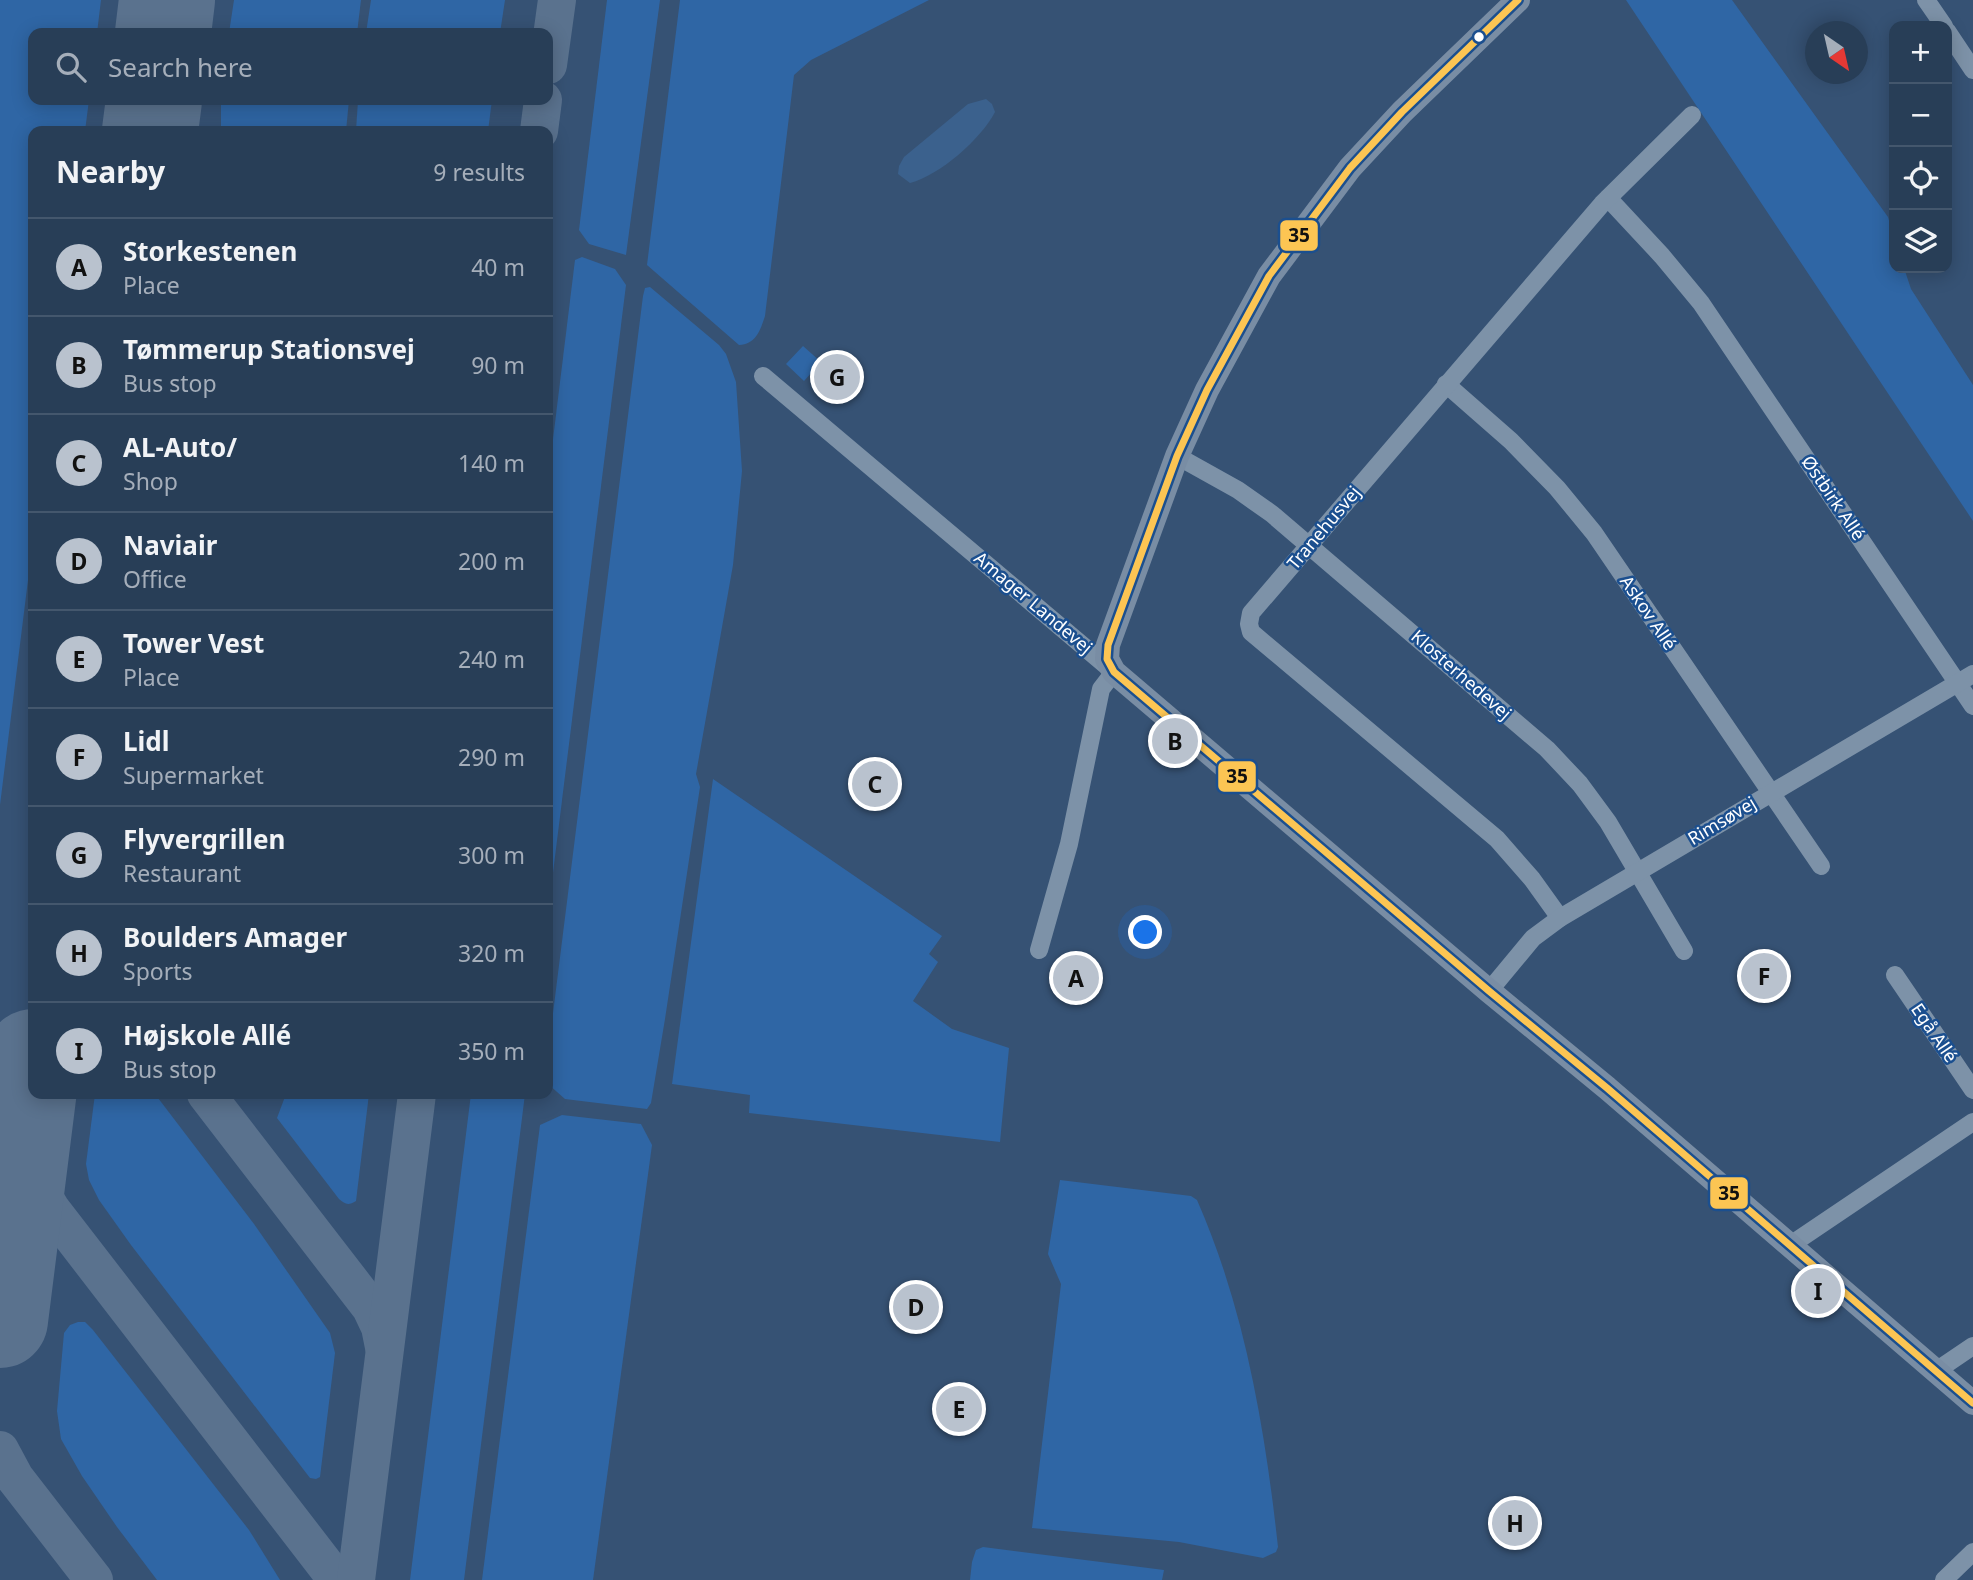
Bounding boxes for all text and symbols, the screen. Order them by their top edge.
north arrow [1805,21,1868,84]
map controls [1889,21,1952,273]
button: + [1889,21,1952,84]
search box [28,28,553,105]
unlabelled marker [1472,30,1486,44]
icon: search [52,48,90,86]
text: Search here [108,49,253,85]
button: − [1889,84,1952,147]
button: locate [1889,147,1952,210]
text: Nearby [56,151,165,192]
text: 9 results [433,156,525,188]
button: layers [1889,210,1952,273]
line badge: 35 [1279,219,1319,252]
text: 35 [1288,222,1310,248]
text: Storkestenen [123,233,297,269]
text: A [71,251,87,283]
text: 40 m [471,251,525,283]
text: Place [123,269,180,301]
text: Tømmerup Stationsvej [123,331,415,367]
text: B [71,349,87,381]
text: 90 m [471,349,525,381]
pin: G [814,351,860,403]
text: Bus stop [123,367,217,399]
text: AL-Auto/ [123,429,237,465]
text: C [72,447,86,479]
text: 140 m [458,447,525,479]
street label: Østbirk Allé [1797,450,1871,545]
text: Shop [123,465,178,497]
street label: Tranehusvej [1281,480,1365,574]
text: Naviair [123,527,217,563]
text: D [71,545,87,577]
text: 200 m [458,545,525,577]
street label: Amager Landevej [970,546,1098,659]
text: Office [123,563,187,595]
street label: Askov Allé [1615,570,1683,654]
street label: Klosterhedevej [1406,624,1517,724]
text: Tower Vest [123,625,264,661]
text: E [73,643,85,675]
text: 240 m [458,643,525,675]
text: Place [123,661,180,693]
pin: B [1152,715,1198,767]
text: Lidl [123,723,170,759]
text: F [73,741,85,773]
text: 290 m [458,741,525,773]
pin: C [852,758,898,810]
text: Supermarket [123,759,264,791]
line badge: 35 [1217,760,1257,793]
text: 35 [1226,763,1248,789]
street label: Rimsøvej [1683,790,1760,850]
text: Flyvergrillen [123,821,285,857]
text: G [71,839,87,871]
text: 300 m [458,839,525,871]
text: Restaurant [123,857,241,889]
your location [1128,915,1162,949]
text: Boulders Amager [123,919,347,955]
text: H [70,937,88,969]
text: 320 m [458,937,525,969]
pin: F [1741,950,1787,1002]
pin: A [1053,952,1099,1004]
text: Sports [123,955,193,987]
street label: Egå Allé [1906,998,1963,1067]
text: Højskole Allé [123,1017,291,1053]
text: I [75,1035,83,1067]
text: 350 m [458,1035,525,1067]
text: Bus stop [123,1053,217,1085]
line badge: 35 [1709,1176,1749,1210]
text: 35 [1718,1180,1740,1206]
pin: I [1795,1265,1841,1317]
pin: D [893,1281,939,1333]
pin: E [936,1383,982,1435]
pin: H [1492,1497,1538,1549]

